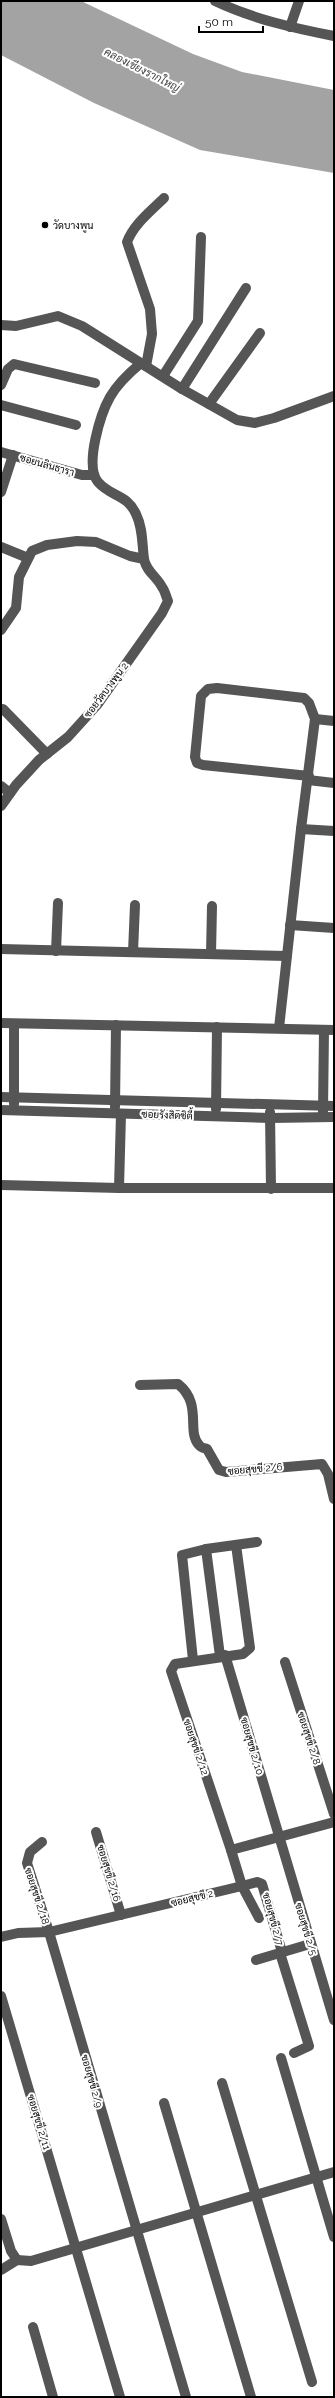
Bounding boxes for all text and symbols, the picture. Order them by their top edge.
scale bar [199,8,263,34]
text: 50 m [205,15,233,29]
water label: คลองเชียงรากใหญ่ [102,44,184,95]
place label: วัดบางพูน [53,219,93,233]
marker: วัดบางพูน [40,220,50,230]
street label: ซอยนลินธารา [18,452,76,478]
street label: ซอยวัดบางพูน 2 [81,660,132,721]
street label: ซอยรังสิตซิตี้ [141,1105,194,1121]
street label: ซอยสุขขี 2/6 [227,1460,283,1479]
street label: ซอยสุขขี 2/8 [293,1710,324,1767]
street label: ซอยสุขขี 2/10 [237,1716,266,1777]
street label: ซอยสุขขี 2/12 [179,1717,212,1777]
street label: ซอยสุขขี 2/16 [93,1843,124,1904]
street label: ซอยสุขขี 2/18 [21,1866,52,1927]
street label: ซอยสุขขี 2 [169,1886,215,1911]
street label: ซอยสุขขี 2/7 [259,1891,287,1948]
street label: ซอยสุขขี 2/5 [291,1901,320,1958]
street label: ซอยสุขขี 2/9 [77,2053,106,2110]
street label: ซอยสุขขี 2/11 [23,2093,54,2152]

